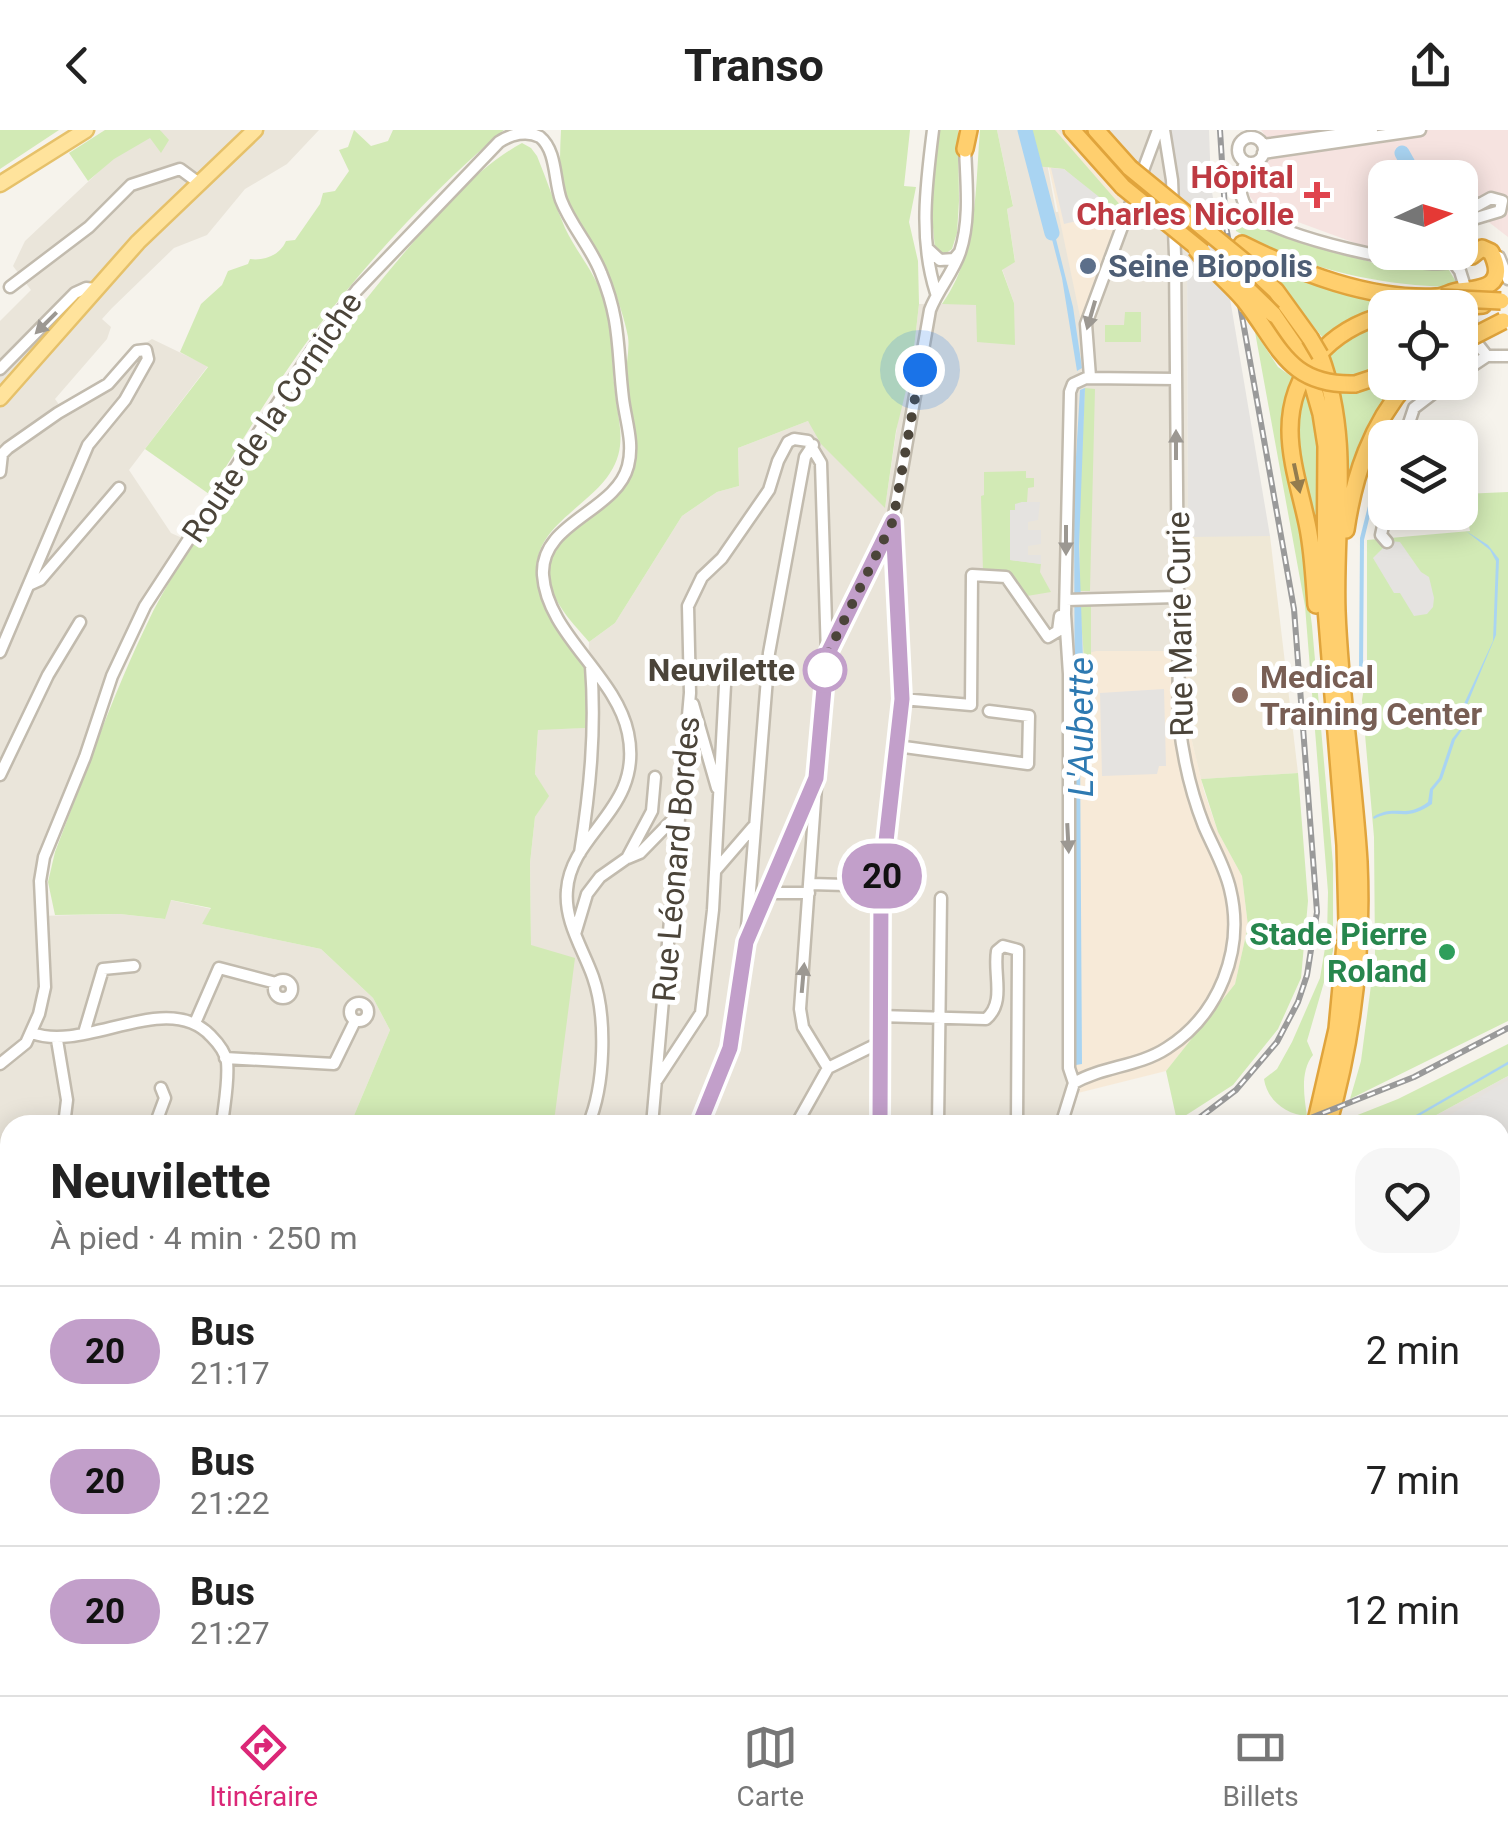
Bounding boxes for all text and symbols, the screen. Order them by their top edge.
icon: back [50,38,105,93]
icon: share [1403,38,1458,93]
text: Transo [684,39,824,92]
place label: Hôpital Charles Nicolle [1076,158,1294,233]
north arrow [1368,160,1478,270]
map controls [1368,160,1478,530]
marker: Hôpital Charles Nicolle [1304,182,1330,208]
place label: Seine Biopolis [1108,247,1313,285]
marker: Seine Biopolis [1077,255,1099,277]
street label: Route de la Corniche [174,285,370,549]
button: locate [1368,290,1478,400]
one-way arrow [1083,300,1098,331]
one-way arrow [34,311,58,335]
your location [895,345,945,395]
button: layers [1368,420,1478,530]
one-way arrow [1168,429,1184,461]
one-way arrow [1290,463,1306,494]
street label: Rue Marie Curie [1159,511,1201,737]
one-way arrow [1058,525,1074,557]
marker: Neuvilette [804,649,846,691]
place label: Neuvilette [648,651,795,689]
water label: L'Aubette [1061,657,1102,797]
place label: Medical Training Center [1260,658,1482,733]
marker: Medical Training Center [1229,684,1251,706]
street label: Rue Léonard Bordes [645,715,707,1003]
one-way arrow [1061,822,1077,854]
line badge: 20 [837,844,927,908]
text: 20 [862,856,902,897]
place label: Stade Pierre Roland [1249,915,1427,990]
marker: Stade Pierre Roland [1436,941,1458,963]
one-way arrow [795,961,811,993]
button: heart [1355,1148,1460,1253]
text: Neuvilette [50,1153,271,1210]
text: À pied · 4 min · 250 m [50,1219,357,1257]
text: Bus [190,1310,255,1354]
text: 2 min [1366,1329,1460,1373]
text: 20 [85,1331,125,1372]
text: 21:17 [190,1354,270,1392]
text: Bus [190,1440,255,1484]
text: 7 min [1366,1459,1460,1503]
text: 20 [85,1461,125,1502]
text: 21:22 [190,1484,270,1522]
text: Bus [190,1570,255,1614]
text: 12 min [1344,1589,1460,1633]
text: 20 [85,1591,125,1632]
text: 21:27 [190,1614,270,1652]
tab: Itinéraire [209,1720,318,1813]
tab: Carte [736,1720,804,1813]
tab: Billets [1222,1720,1299,1813]

